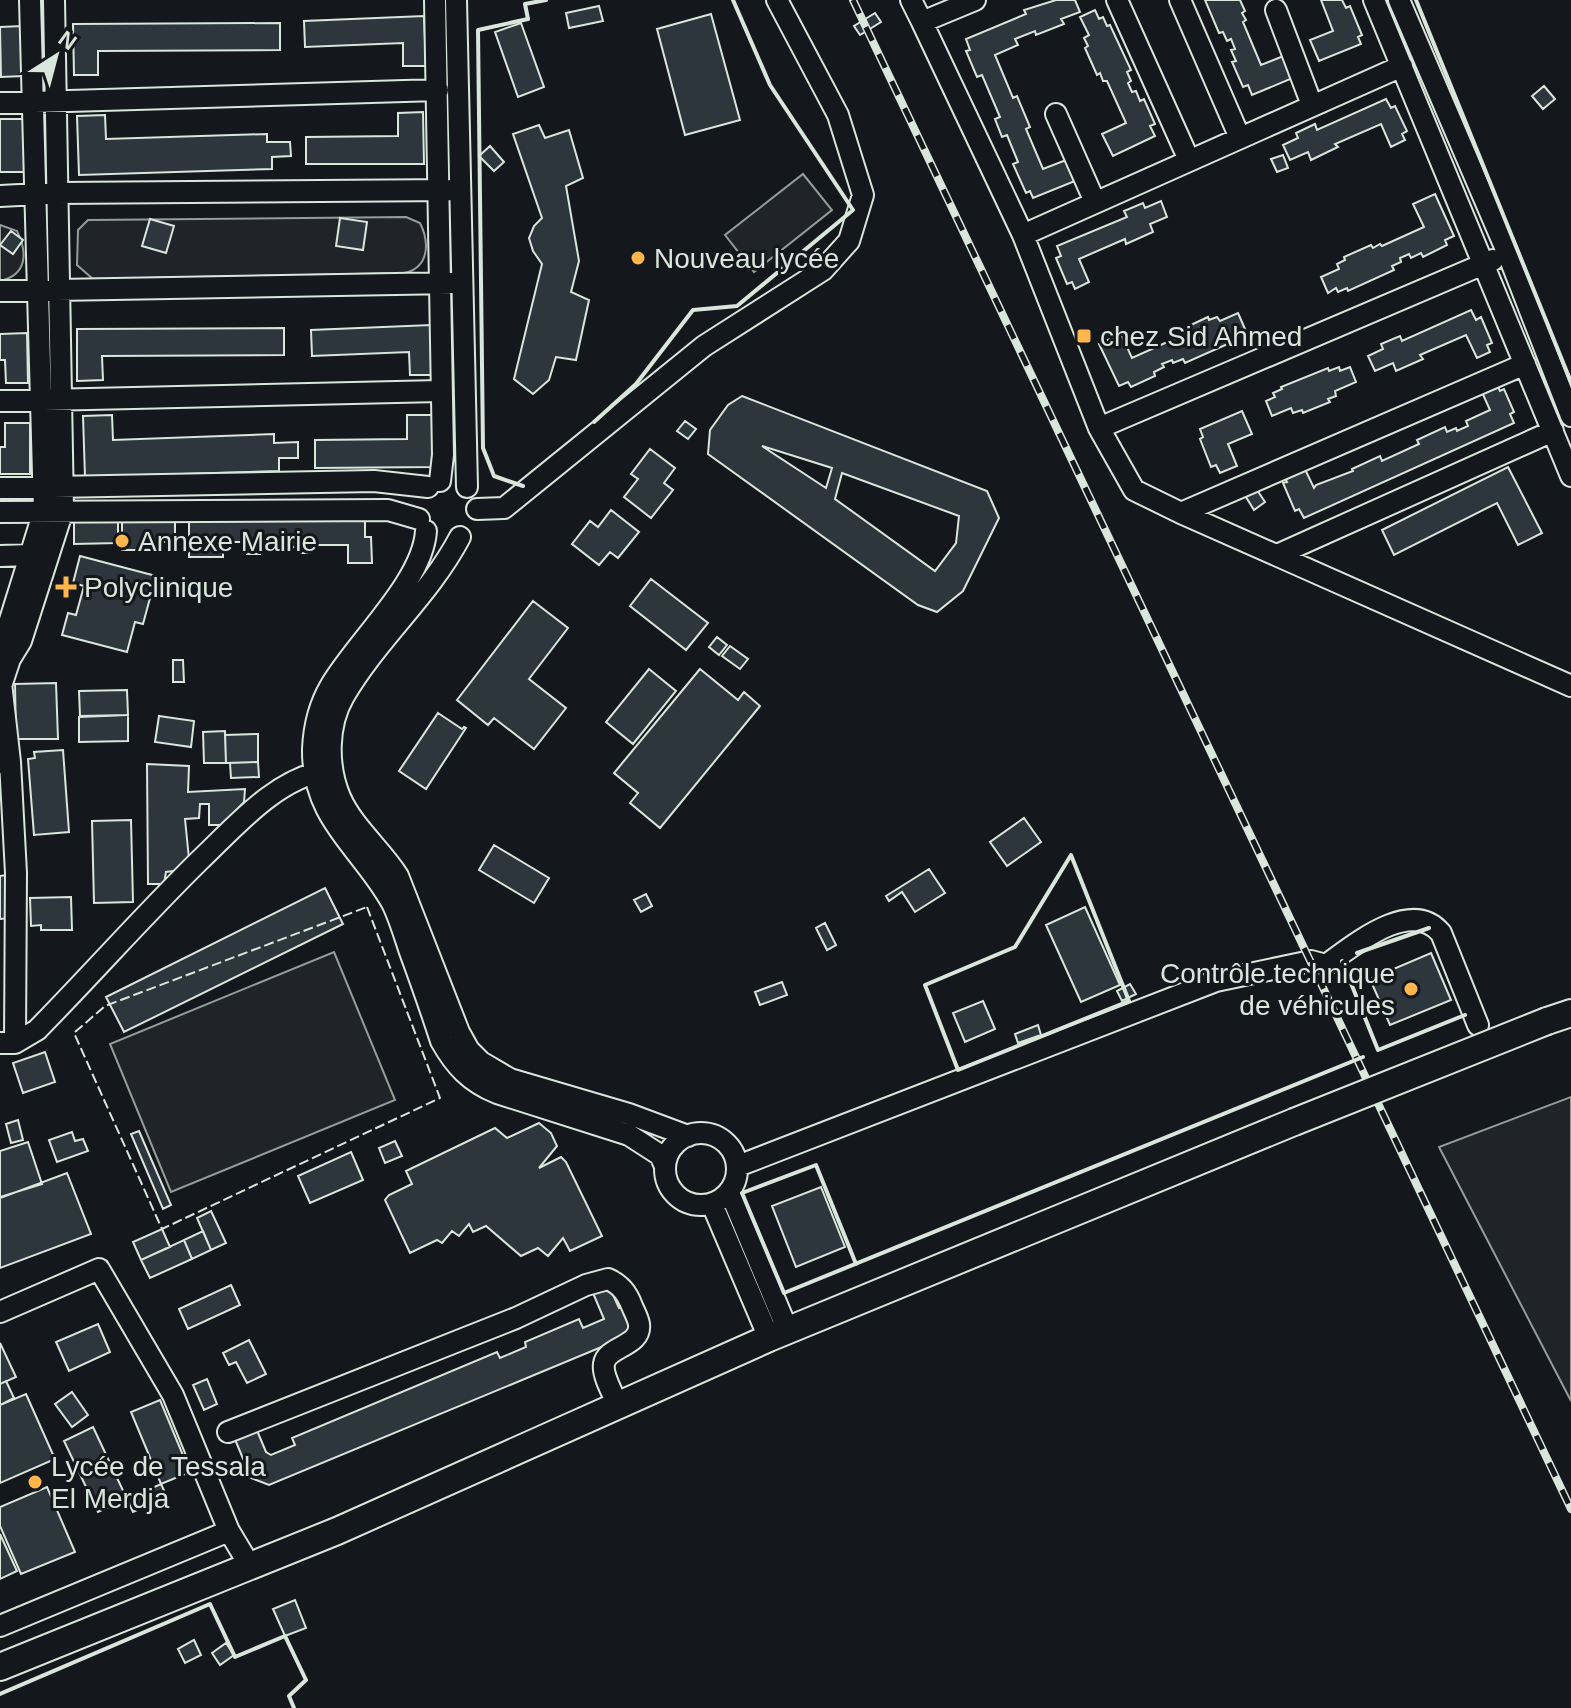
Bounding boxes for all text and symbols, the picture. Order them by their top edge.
north arrow [16,16,96,96]
text: N [54,25,81,55]
place label: Nouveau lycée [654,243,839,274]
marker: Nouveau lycée [629,249,647,267]
place label: chez Sid Ahmed [1100,321,1302,352]
marker: chez Sid Ahmed [1075,327,1093,345]
place label: Annexe Mairie [138,526,317,557]
marker: Annexe Mairie [113,532,131,550]
place label: Polyclinique [84,572,233,603]
marker: Polyclinique [55,576,77,598]
place label: Contrôle technique de véhicules [1160,958,1395,1021]
marker: Contrôle technique de véhicules [1402,980,1420,998]
place label: Lycée de Tessala El Merdja [51,1451,266,1514]
marker: Lycée de Tessala El Merdja [26,1473,44,1491]

